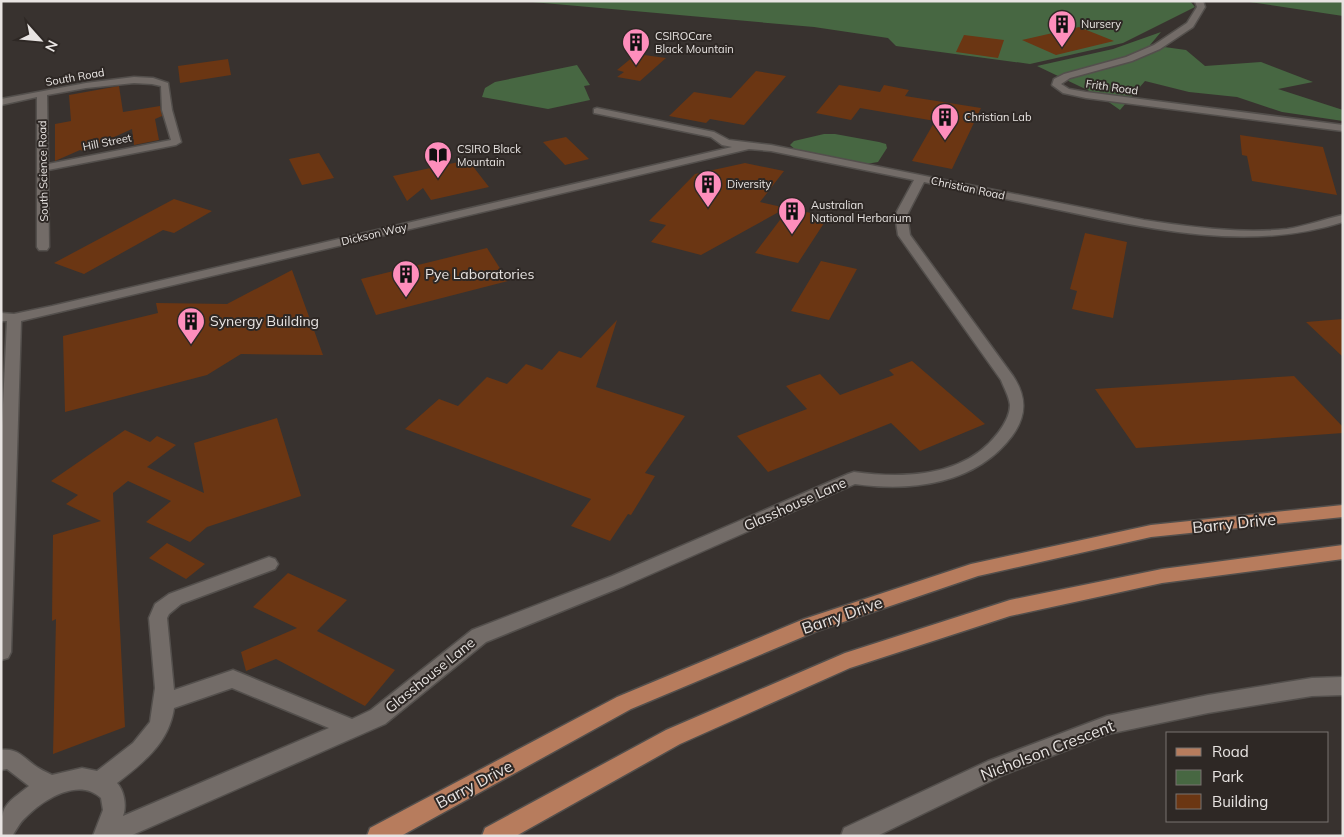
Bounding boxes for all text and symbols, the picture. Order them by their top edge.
building icon: Nursery [1047,9,1077,48]
north arrow [15,15,65,65]
place label: Nursery [1081,17,1121,31]
building icon: CSIROCare Black Mountain [621,27,651,66]
place label: CSIROCare Black Mountain [655,29,734,56]
text: N [41,37,62,55]
street label: South Road [44,65,106,89]
street label: Frith Road [1085,76,1139,98]
building icon: Christian Lab [930,102,960,141]
place label: Christian Lab [964,110,1032,124]
street label: South Science Road [35,120,51,222]
street label: Hill Street [81,130,133,154]
library icon: CSIRO Black Mountain [423,140,453,179]
place label: CSIRO Black Mountain [457,142,521,169]
building icon: Diversity [693,169,723,208]
street label: Christian Road [930,173,1006,203]
place label: Diversity [727,177,772,191]
building icon: Australian National Herbarium [777,196,807,235]
place label: Australian National Herbarium [811,198,911,225]
street label: Dickson Way [340,220,408,248]
building icon: Pye Laboratories [391,259,421,298]
place label: Pye Laboratories [425,265,534,283]
building icon: Synergy Building [176,306,206,345]
place label: Synergy Building [210,312,319,330]
street label: Glasshouse Lane [741,473,849,535]
street label: Barry Drive [1191,509,1277,537]
street label: Barry Drive [799,592,885,638]
street label: Glasshouse Lane [382,633,478,717]
street label: Nicholson Crescent [977,715,1117,785]
legend [1166,732,1329,822]
text: Road [1212,742,1249,761]
street label: Barry Drive [432,755,516,813]
text: Park [1212,767,1244,786]
text: Building [1212,792,1268,811]

